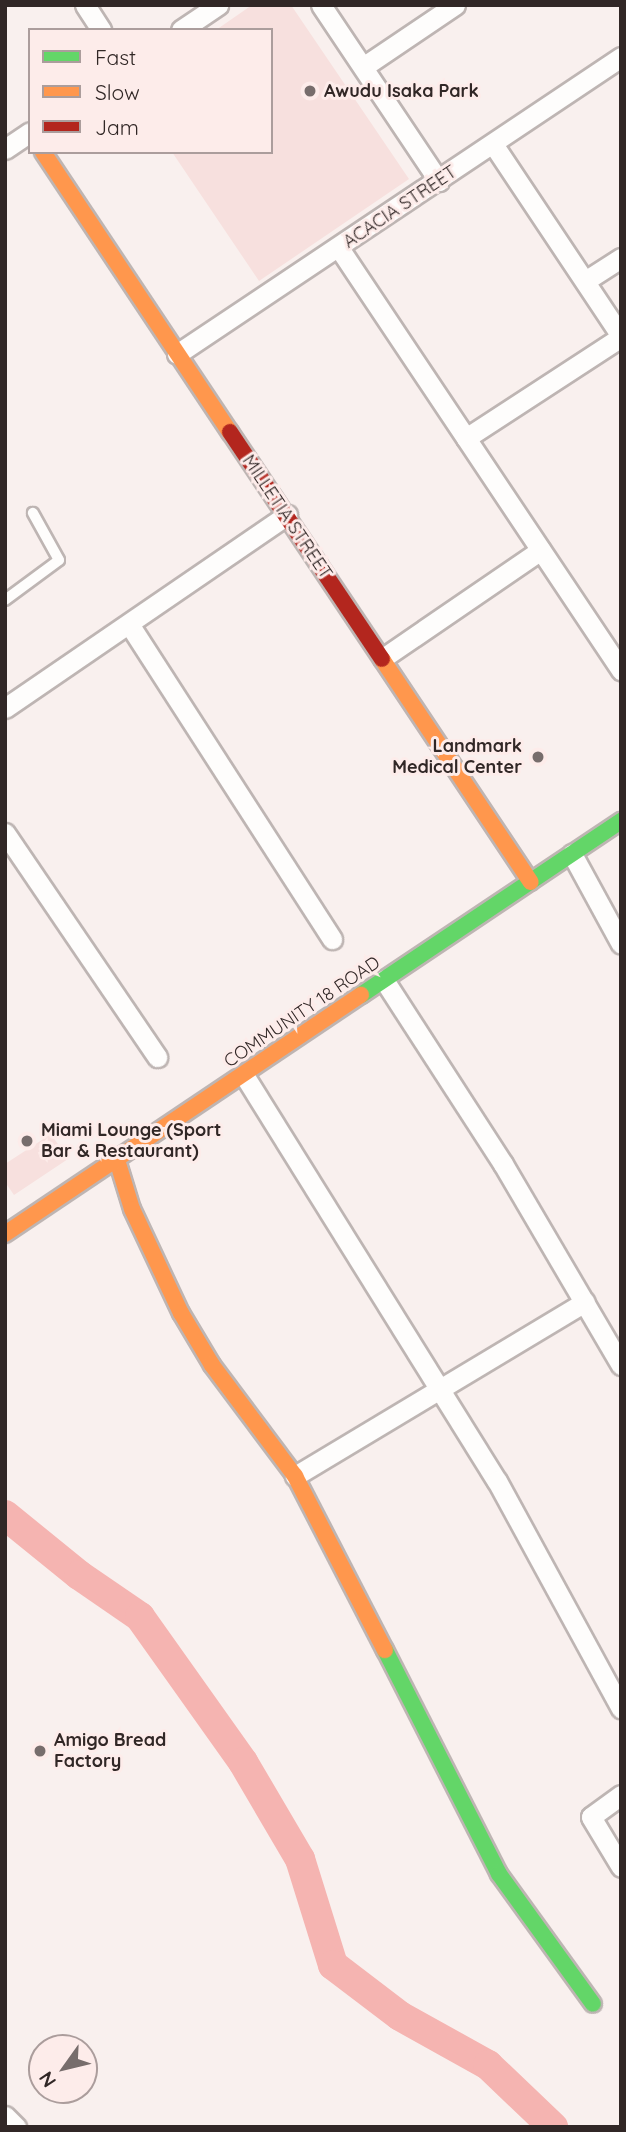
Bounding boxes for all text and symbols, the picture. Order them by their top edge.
legend [28,28,273,154]
text: Fast [95,44,136,70]
text: Slow [95,79,140,105]
place label: Awudu Isaka Park [324,80,479,102]
marker: Awudu Isaka Park [302,83,318,99]
text: Jam [95,114,139,140]
street label: ACACIA STREET [339,161,461,253]
street label: MILLETIA STREET [237,451,337,583]
place label: Landmark Medical Center [392,736,522,778]
marker: Landmark Medical Center [528,747,548,767]
street label: COMMUNITY 18 ROAD [220,952,384,1072]
place label: Miami Lounge (Sport Bar & Restaurant) [41,1120,221,1162]
marker: Miami Lounge (Sport Bar & Restaurant) [19,1133,35,1149]
place label: Amigo Bread Factory [54,1730,166,1772]
marker: Amigo Bread Factory [32,1743,48,1759]
north arrow [28,2034,98,2104]
text: N [33,2067,61,2092]

